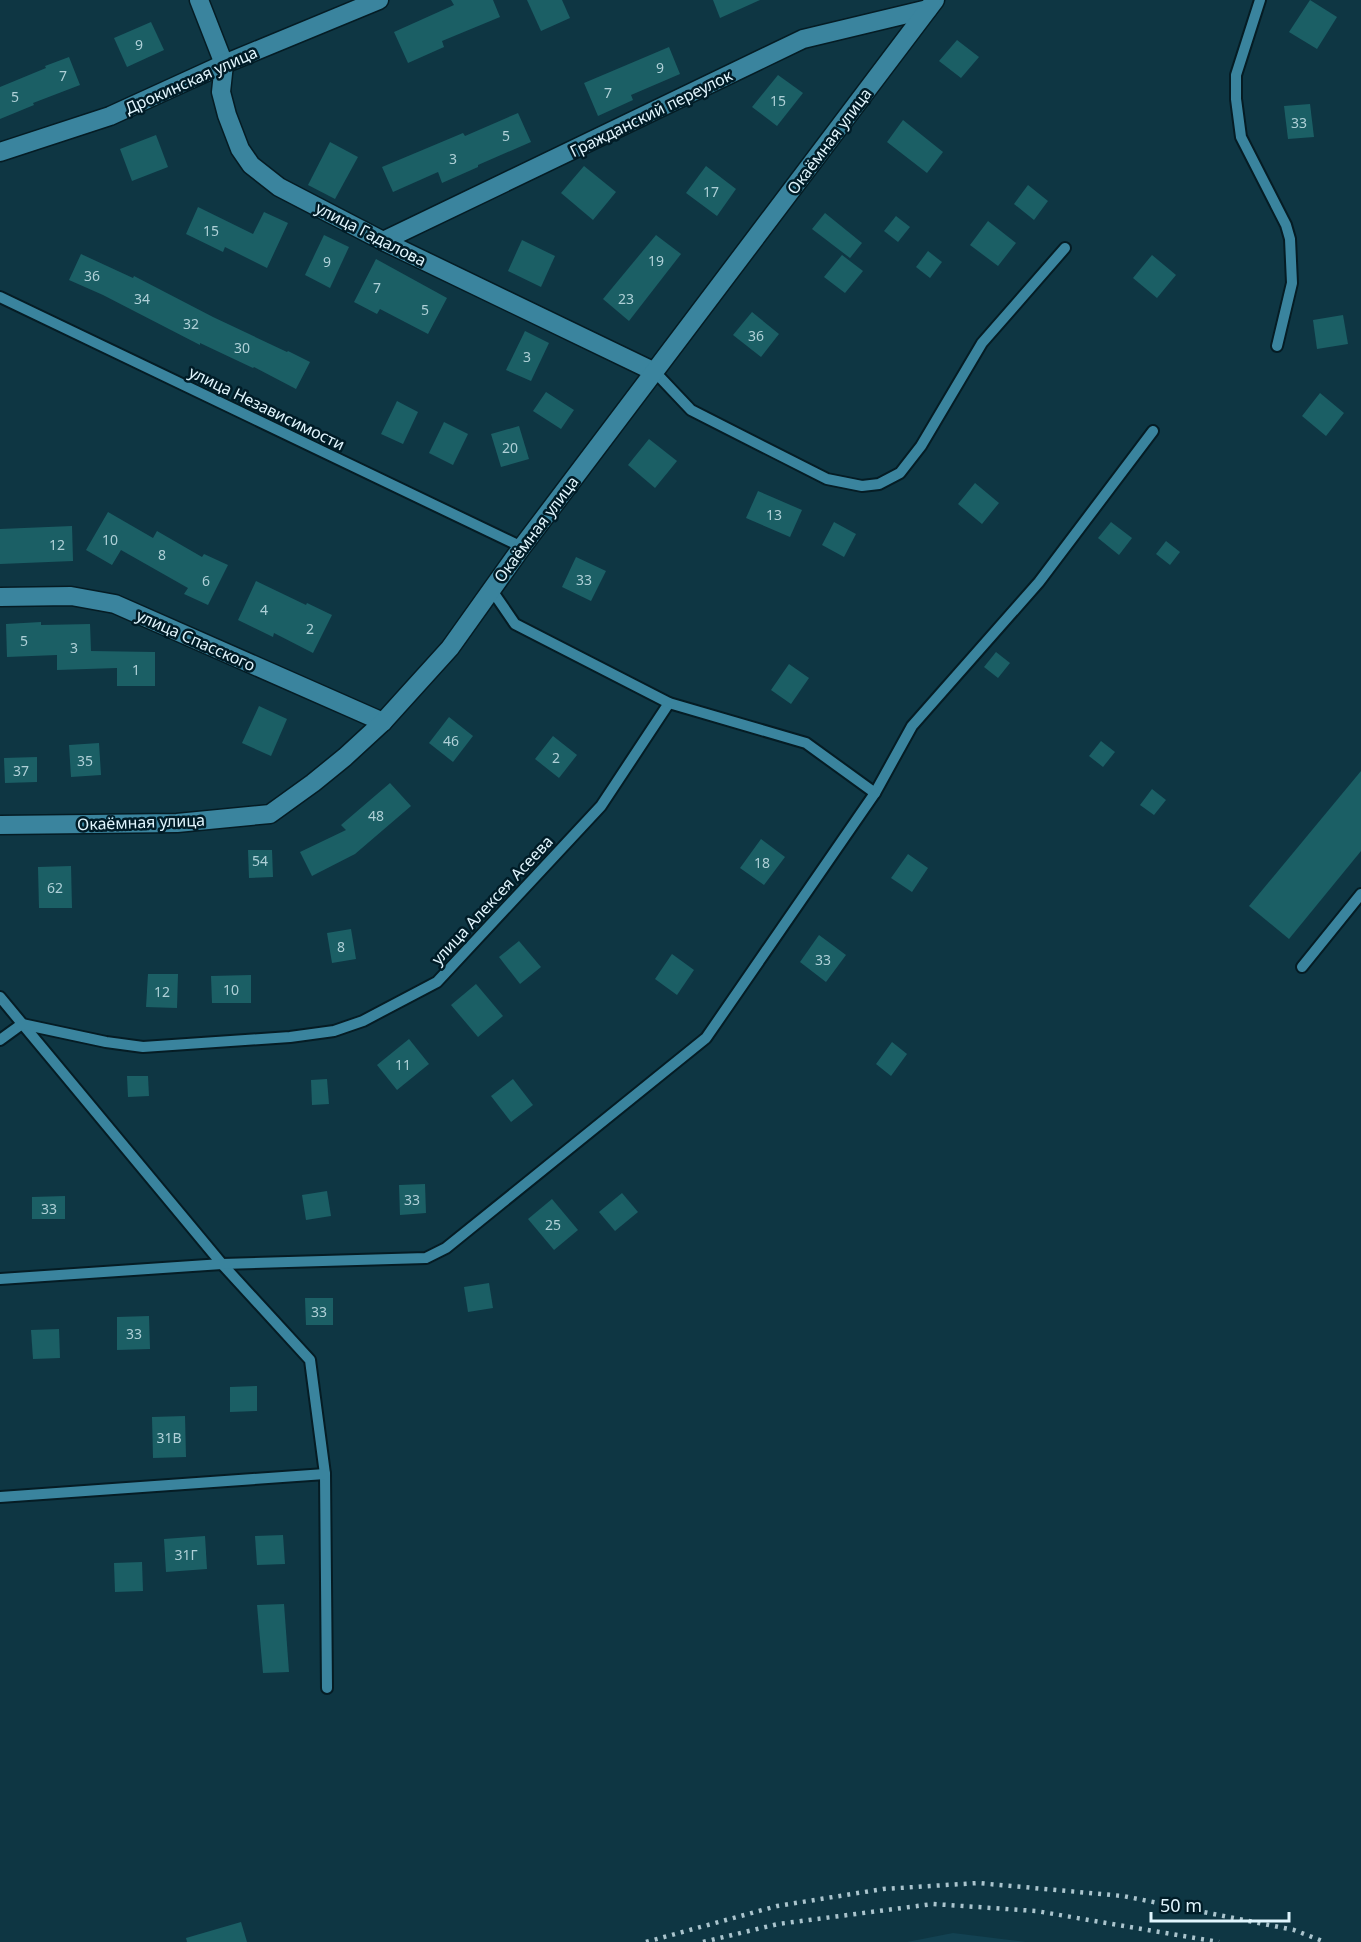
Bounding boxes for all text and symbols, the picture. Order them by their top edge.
house number: 9 [135,35,143,54]
street label: Дрокинская улица [121,41,261,119]
house number: 9 [656,58,664,77]
street label: Гражданский переулок [566,64,736,162]
house number: 7 [59,66,67,85]
house number: 7 [604,83,612,102]
street label: Окаёмная улица [782,83,876,199]
house number: 5 [11,87,19,106]
house number: 15 [770,91,786,110]
house number: 33 [1291,113,1307,132]
house number: 5 [502,126,510,145]
house number: 3 [449,149,457,168]
house number: 17 [703,182,719,201]
street label: улица Гадалова [312,197,430,271]
house number: 15 [203,221,219,240]
house number: 19 [648,251,664,270]
house number: 9 [323,252,331,271]
house number: 36 [84,266,100,285]
house number: 7 [373,278,381,297]
house number: 34 [134,289,150,308]
house number: 23 [618,289,634,308]
house number: 5 [421,300,429,319]
house number: 32 [183,314,199,333]
house number: 36 [748,326,764,345]
house number: 30 [234,338,250,357]
house number: 3 [523,347,531,366]
street label: улица Независимости [185,361,349,455]
house number: 20 [502,438,518,457]
street label: Окаёмная улица [489,471,583,587]
house number: 13 [766,505,782,524]
house number: 10 [102,530,118,549]
house number: 12 [49,535,65,554]
house number: 8 [158,545,166,564]
house number: 33 [576,570,592,589]
house number: 6 [202,571,210,590]
house number: 4 [260,600,268,619]
street label: улица Спасского [133,604,259,676]
house number: 2 [306,619,314,638]
house number: 5 [20,631,28,650]
house number: 3 [70,638,78,657]
house number: 1 [132,660,140,679]
house number: 46 [443,731,459,750]
house number: 2 [552,748,560,767]
house number: 35 [77,751,93,770]
house number: 37 [13,761,29,780]
house number: 48 [368,806,384,825]
street label: Окаёмная улица [77,809,205,835]
street label: улица Алексея Асеева [426,831,558,969]
house number: 54 [252,851,268,870]
house number: 18 [754,853,770,872]
house number: 62 [47,878,63,897]
house number: 8 [337,937,345,956]
house number: 33 [815,950,831,969]
house number: 10 [223,980,239,999]
house number: 12 [154,982,170,1001]
house number: 11 [395,1055,411,1074]
house number: 33 [404,1190,420,1209]
house number: 33 [41,1199,57,1218]
house number: 25 [545,1215,561,1234]
house number: 33 [311,1302,327,1321]
house number: 33 [126,1324,142,1343]
house number: 31В [156,1428,182,1447]
house number: 31Г [174,1545,198,1564]
scale bar [1151,1885,1289,1923]
text: 50 m [1160,1893,1202,1917]

